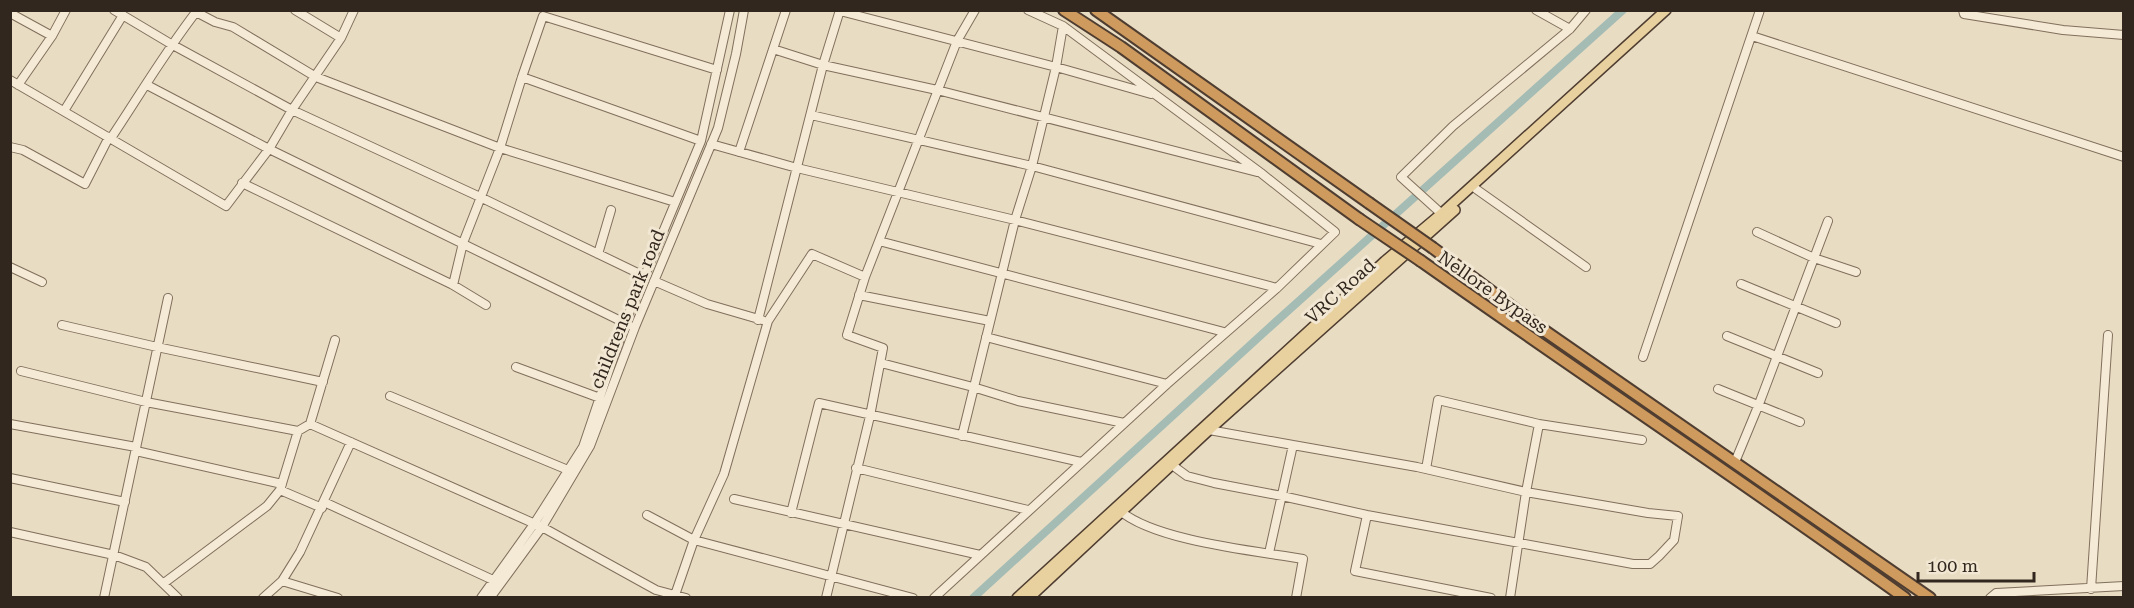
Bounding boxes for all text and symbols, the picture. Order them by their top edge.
street label: childrens park road [585,226,669,392]
street label: Nellore Bypass [1434,246,1552,338]
street label: VRC Road [1301,254,1380,328]
scale bar [1918,545,2034,583]
text: 100 m [1927,555,1978,576]

